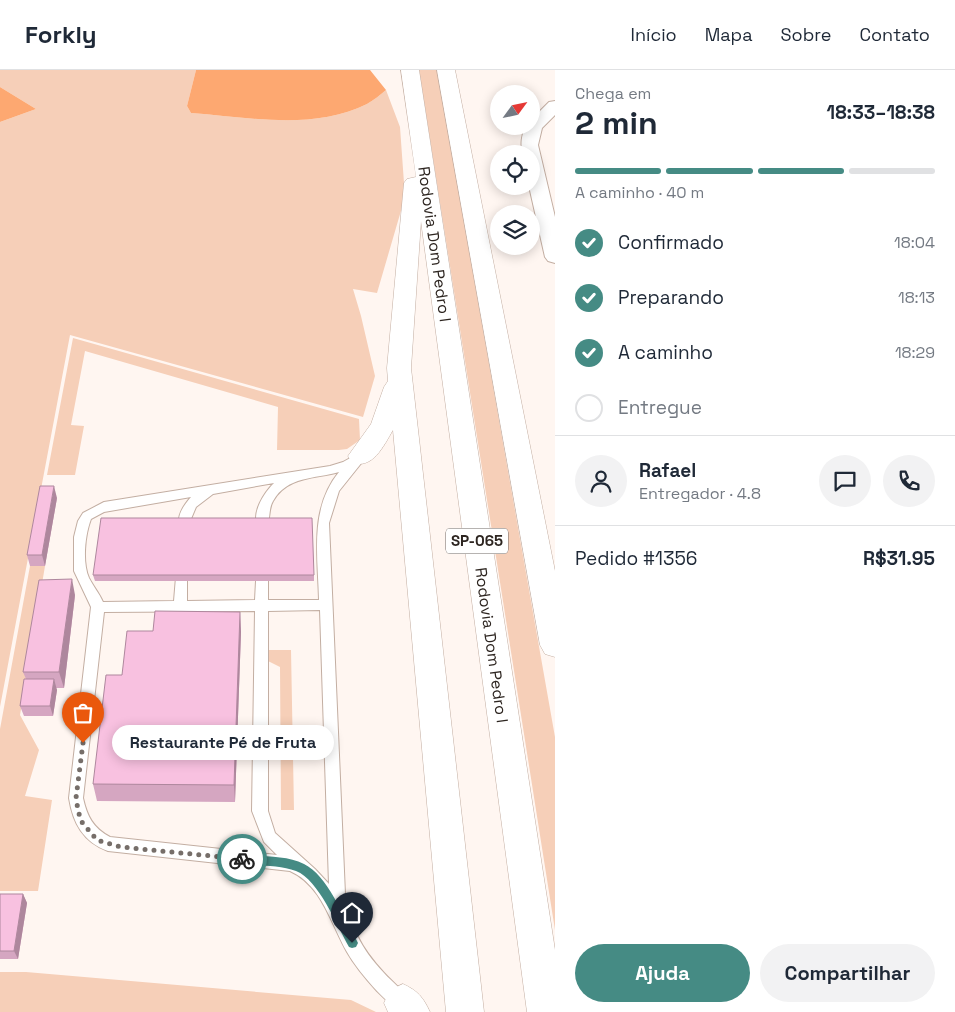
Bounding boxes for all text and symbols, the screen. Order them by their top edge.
text: Forkly [25,19,97,50]
text: Início [631,23,677,46]
text: Mapa [705,23,753,46]
text: Sobre [781,23,831,46]
text: Contato [859,23,930,46]
text: Chega em [575,83,651,104]
north arrow [490,85,540,135]
map controls [490,85,540,255]
text: 18:33–18:38 [827,100,935,125]
text: 2 min [575,103,658,143]
button: locate [490,145,540,195]
street label: Rodovia Dom Pedro I [413,165,456,323]
text: A caminho · 40 m [575,182,704,203]
button: layers [490,205,540,255]
icon: check [575,229,603,257]
text: Confirmado [618,230,724,255]
text: 18:04 [894,232,935,253]
icon: check [575,284,603,312]
text: Preparando [618,285,724,310]
text: 18:13 [898,287,935,308]
icon: check [575,339,603,367]
text: A caminho [618,340,713,365]
text: 18:29 [895,342,935,363]
text: Entregue [618,395,702,420]
button: person [575,455,627,507]
button: chat [819,455,871,507]
button: phone [883,455,935,507]
text: Rafael [639,458,696,483]
text: Entregador · 4.8 [639,483,761,504]
road number: SP-065 [446,528,508,554]
text: Pedido #1356 [575,546,697,571]
text: R$31.95 [863,546,935,571]
street label: Rodovia Dom Pedro I [470,566,513,724]
pin [62,692,104,743]
icon: bag [69,699,97,727]
callout: Restaurante Pé de Fruta [113,726,336,760]
text: Restaurante Pé de Fruta [130,732,316,753]
courier [217,834,267,884]
icon: bike [228,845,256,873]
pin [331,892,373,943]
icon: home [338,899,366,927]
button: Ajuda [575,944,750,1002]
button: Compartilhar [760,944,935,1002]

